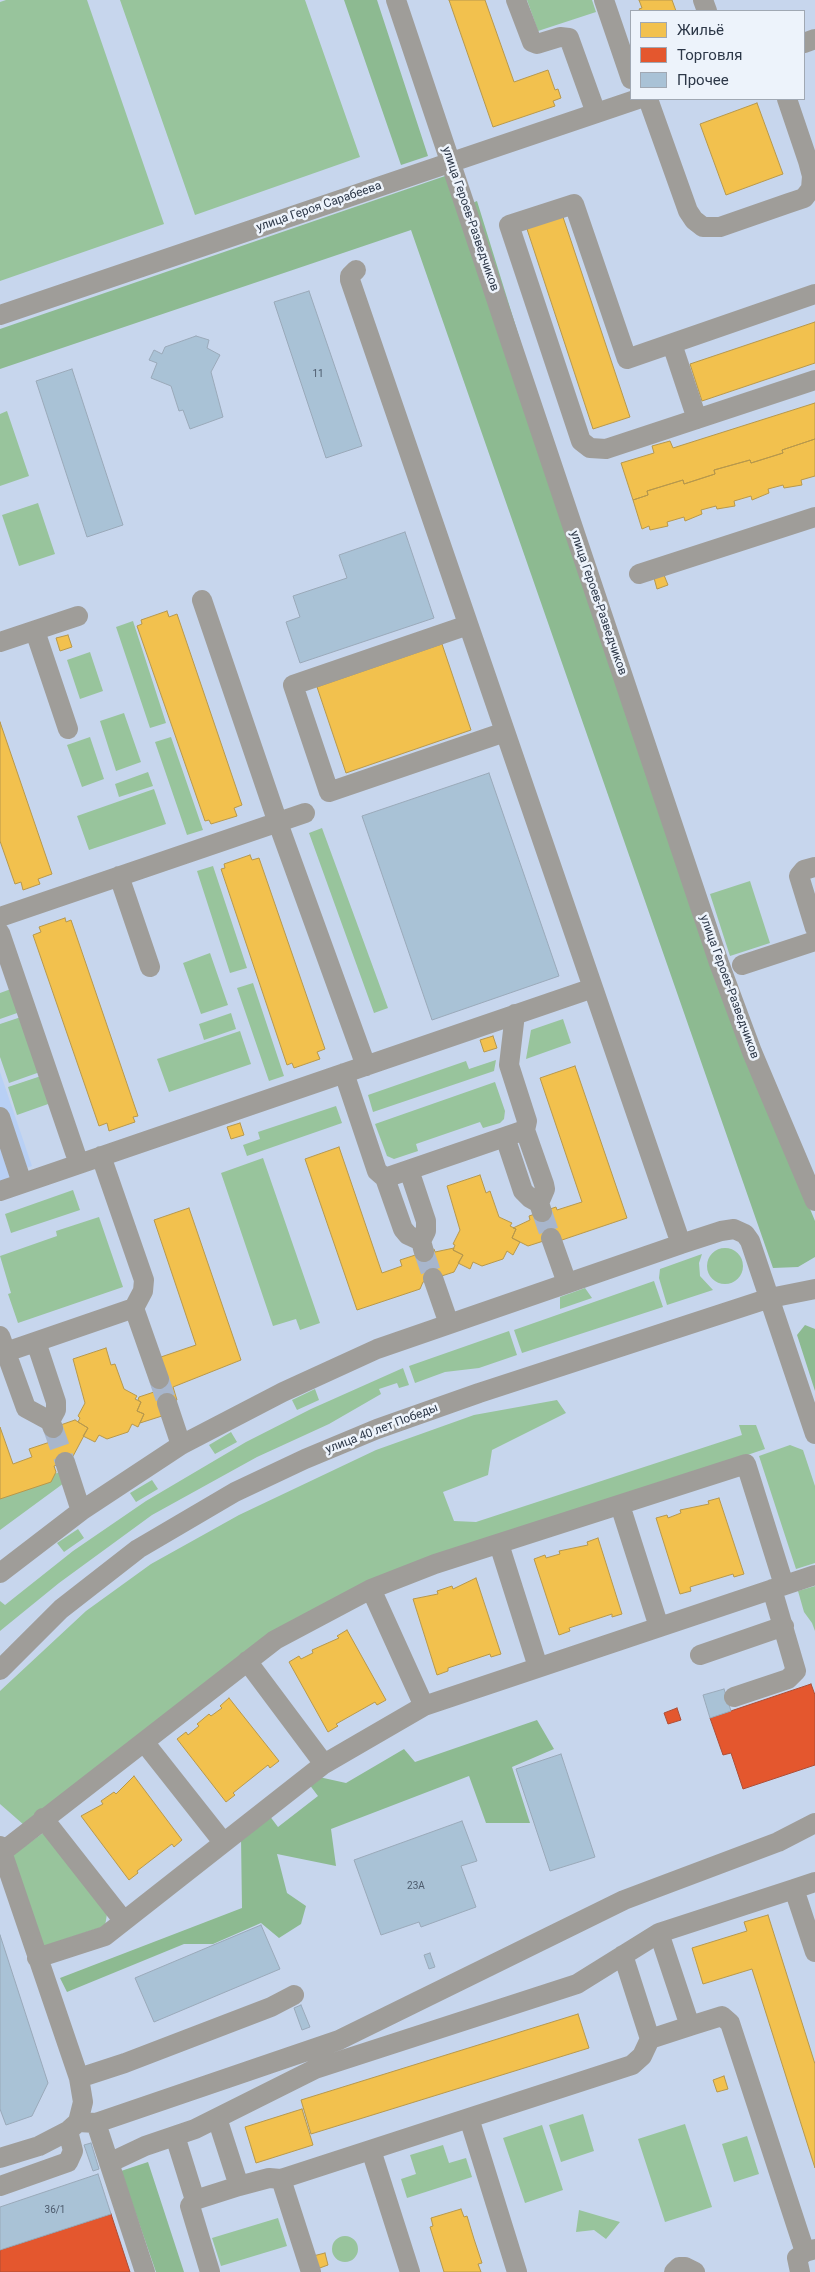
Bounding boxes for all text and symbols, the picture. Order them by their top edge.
legend [630,10,805,100]
text: Жильё [677,21,724,39]
text: Торговля [677,46,742,64]
text: Прочее [677,71,729,89]
street label: улица Героев-Разведчиков [438,145,502,293]
street label: улица Героя Сарабеева [255,179,383,235]
house number: 11 [312,368,324,380]
street label: улица Героев-Разведчиков [566,529,630,677]
street label: улица Героев-Разведчиков [696,913,762,1061]
street label: улица 40 лет Победы [324,1401,440,1457]
house number: 23А [407,1880,425,1892]
house number: 36/1 [45,2204,65,2216]

